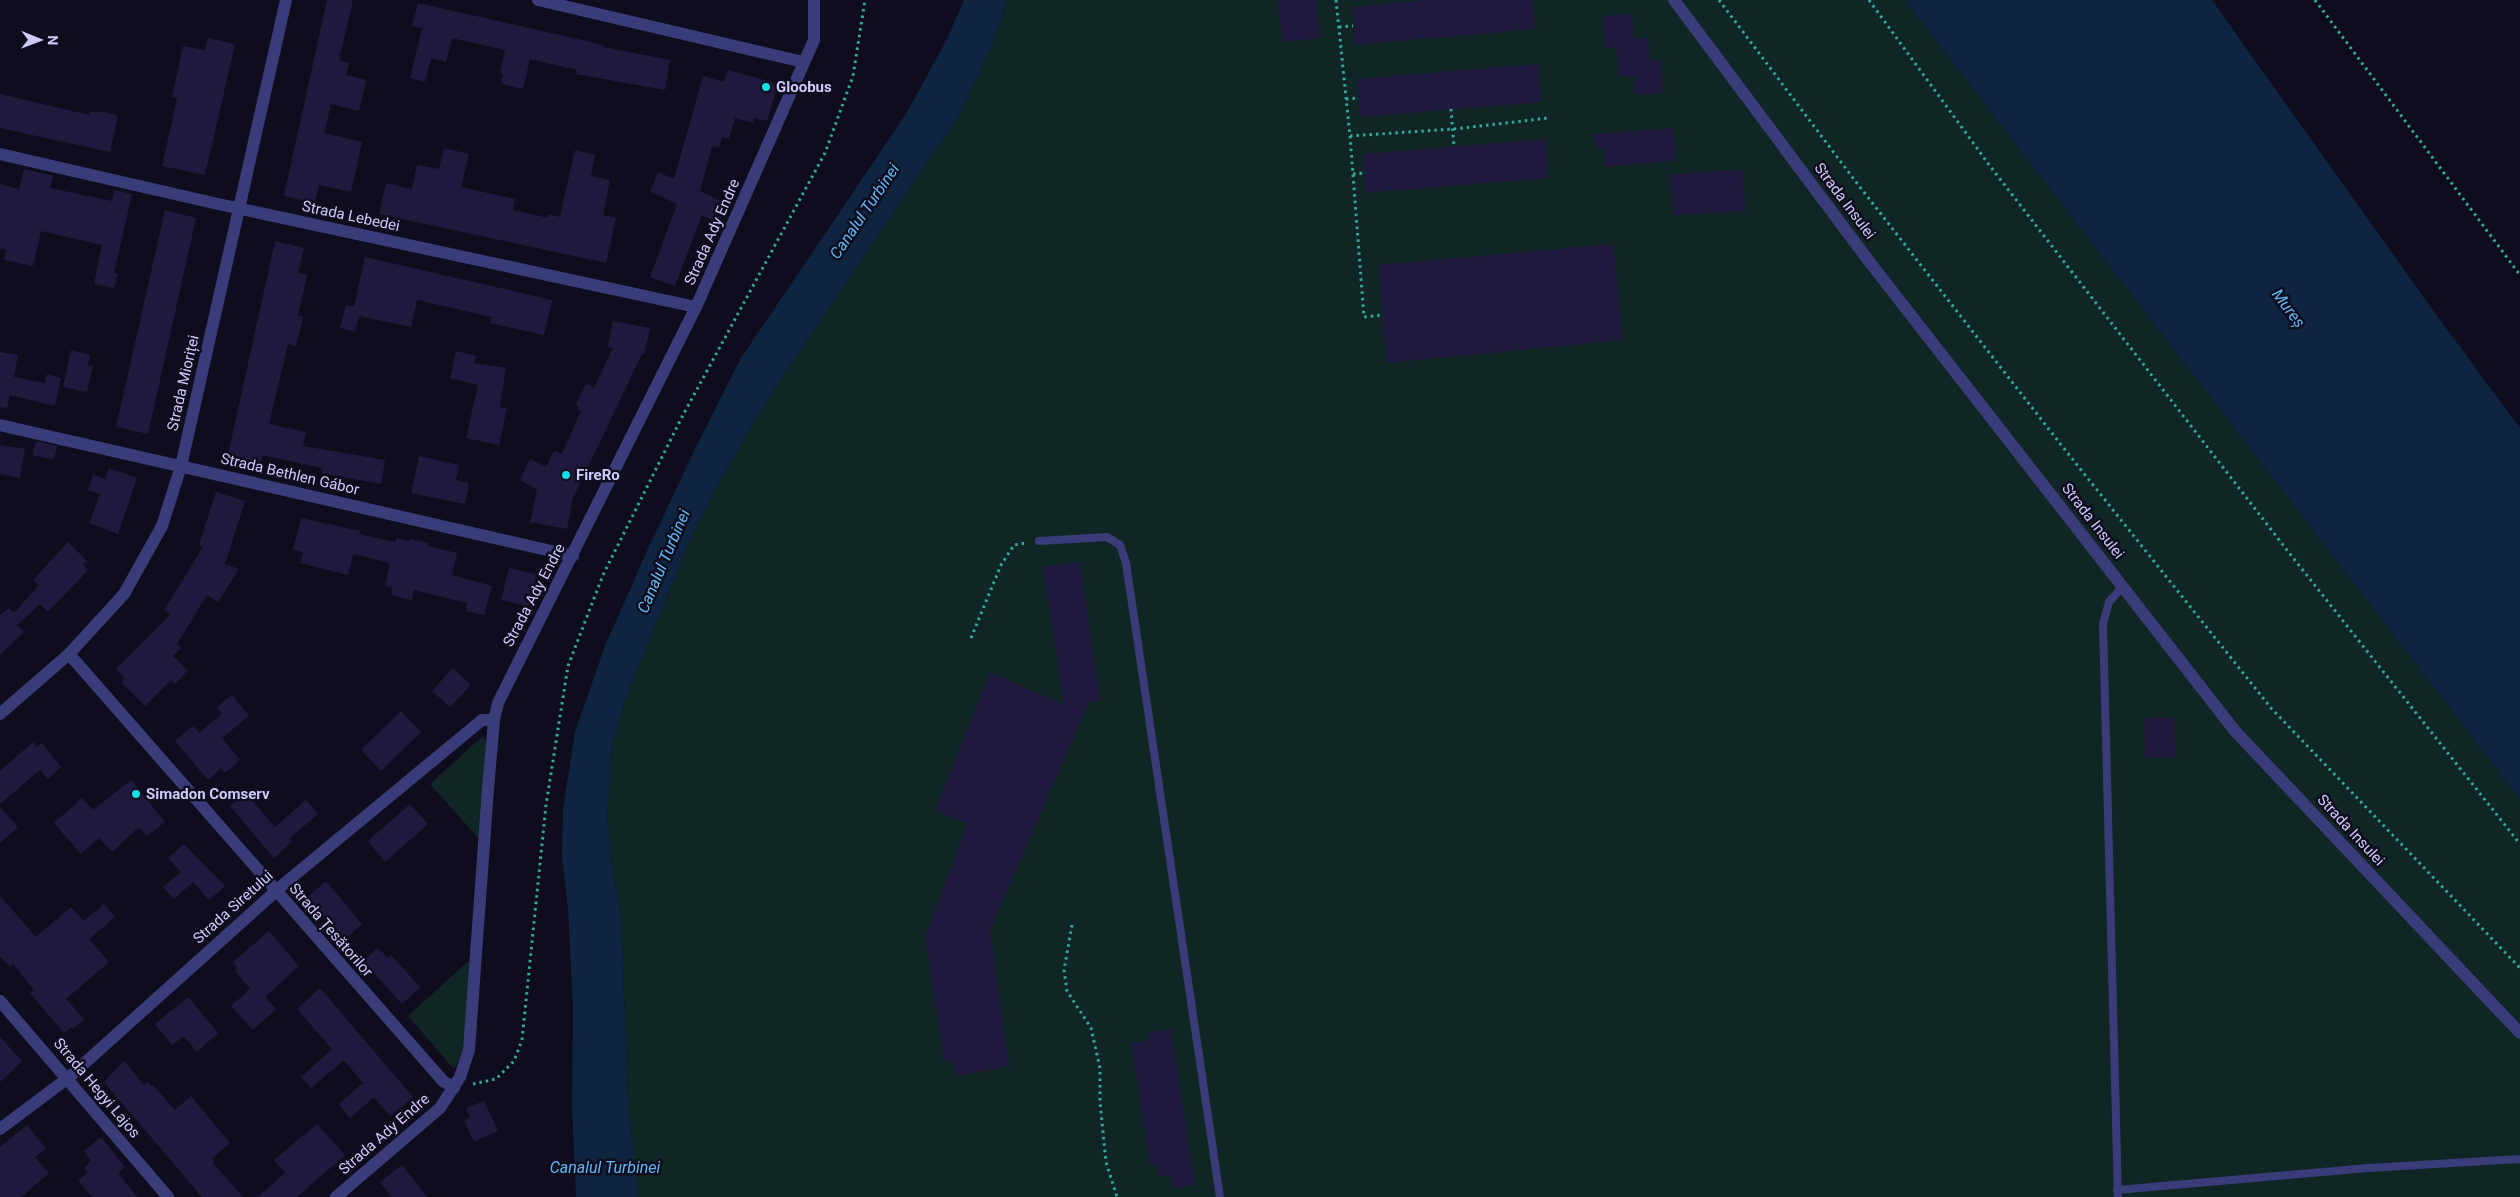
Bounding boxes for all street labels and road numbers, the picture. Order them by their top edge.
street label: Strada Insulei [1811,159,1879,243]
street label: Strada Ady Endre [681,176,743,288]
street label: Strada Lebedei [300,197,402,235]
street label: Strada Mioriței [163,333,203,433]
street label: Strada Bethlen Gábor [219,449,361,499]
street label: Strada Insulei [2058,480,2128,562]
street label: Strada Ady Endre [499,540,569,650]
street label: Strada Insulei [2313,791,2389,869]
street label: Strada Siretului [189,866,277,948]
street label: Strada Țesătorilor [285,879,377,981]
street label: Strada Hegyi Lajos [50,1034,144,1142]
street label: Strada Ady Endre [335,1090,433,1178]

